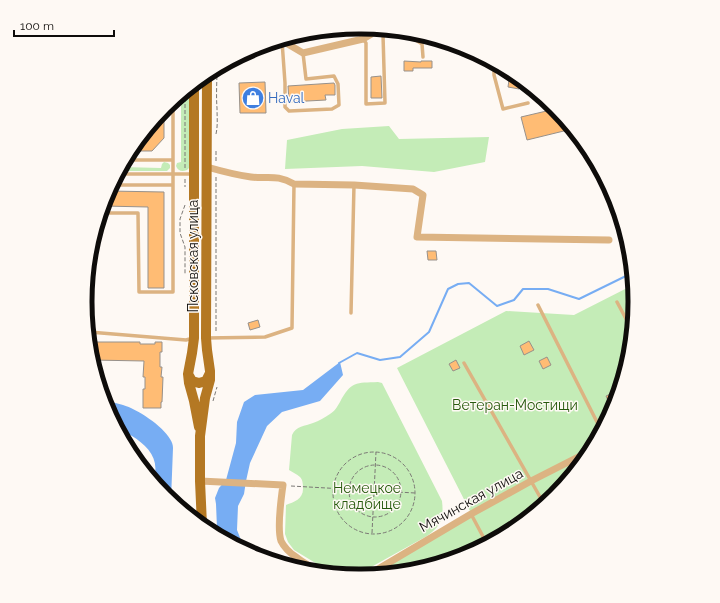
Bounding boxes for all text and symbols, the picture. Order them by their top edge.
scale bar [14,12,114,38]
text: 100 m [20,19,54,33]
shop icon: Haval [240,85,266,111]
place label: Haval [268,90,305,106]
street label: Псковская улица [185,199,201,313]
park label: Ветеран-Мостищи [452,397,578,413]
street label: Мячинская улица [416,465,526,535]
park label: Немецкое кладбище [333,480,401,512]

